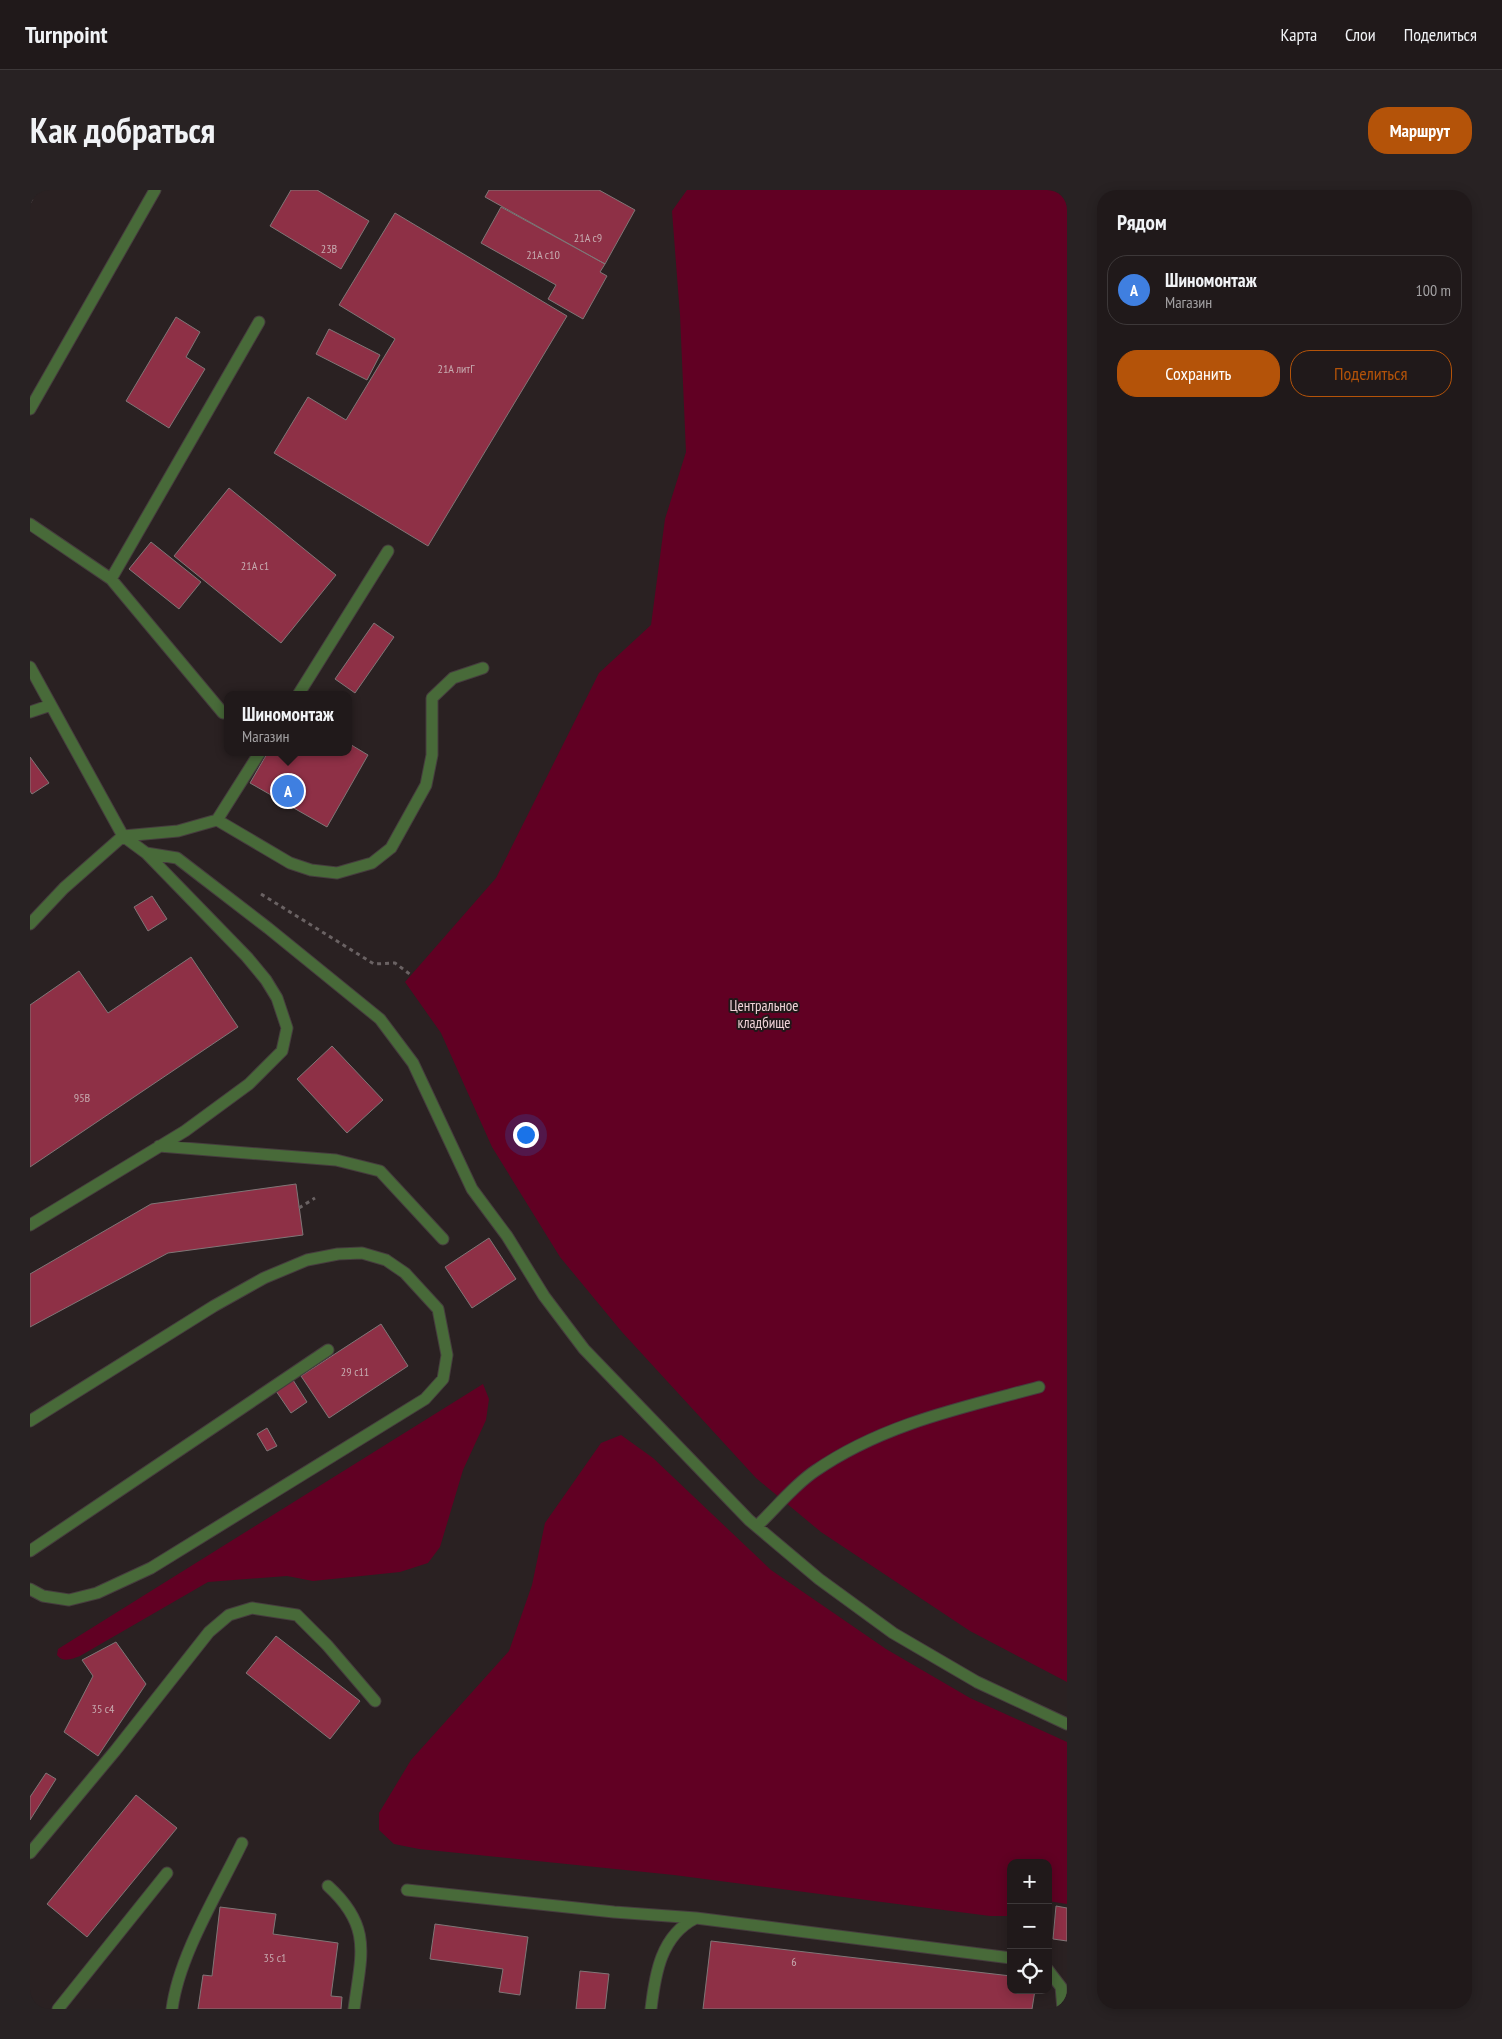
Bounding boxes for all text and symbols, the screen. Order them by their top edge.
text: Turnpoint [25,19,107,50]
text: Карта [1280,23,1317,46]
text: Слои [1345,23,1376,46]
text: Поделиться [1404,23,1477,46]
text: Как добраться [30,107,215,153]
button: Маршрут [1368,107,1472,154]
text: Рядом [1117,209,1167,236]
house number: 21А с9 [574,230,602,245]
house number: 23В [321,241,338,256]
house number: 21А с10 [526,247,560,262]
text: Шиномонтаж [1165,268,1257,292]
text: A [1130,280,1138,300]
text: 100 m [1416,280,1451,300]
text: Магазин [1165,292,1212,312]
button: Сохранить [1117,350,1280,397]
button: Поделиться [1290,350,1452,397]
house number: 21А литГ [438,361,475,376]
house number: 21А с1 [241,558,269,573]
popup [224,691,352,756]
text: Шиномонтаж [242,702,334,726]
text: Магазин [242,726,289,746]
pin: A [272,772,304,810]
park label: Центральное кладбище [730,996,799,1032]
house number: 95В [74,1090,91,1105]
your location [513,1122,539,1148]
house number: 29 с11 [341,1364,369,1379]
house number: 35 с4 [91,1701,115,1716]
map controls [1007,1859,1052,1994]
button: + [1007,1859,1052,1904]
button: − [1007,1904,1052,1949]
button: locate [1007,1949,1052,1994]
house number: 35 с1 [263,1950,287,1965]
house number: 6 [791,1954,797,1969]

